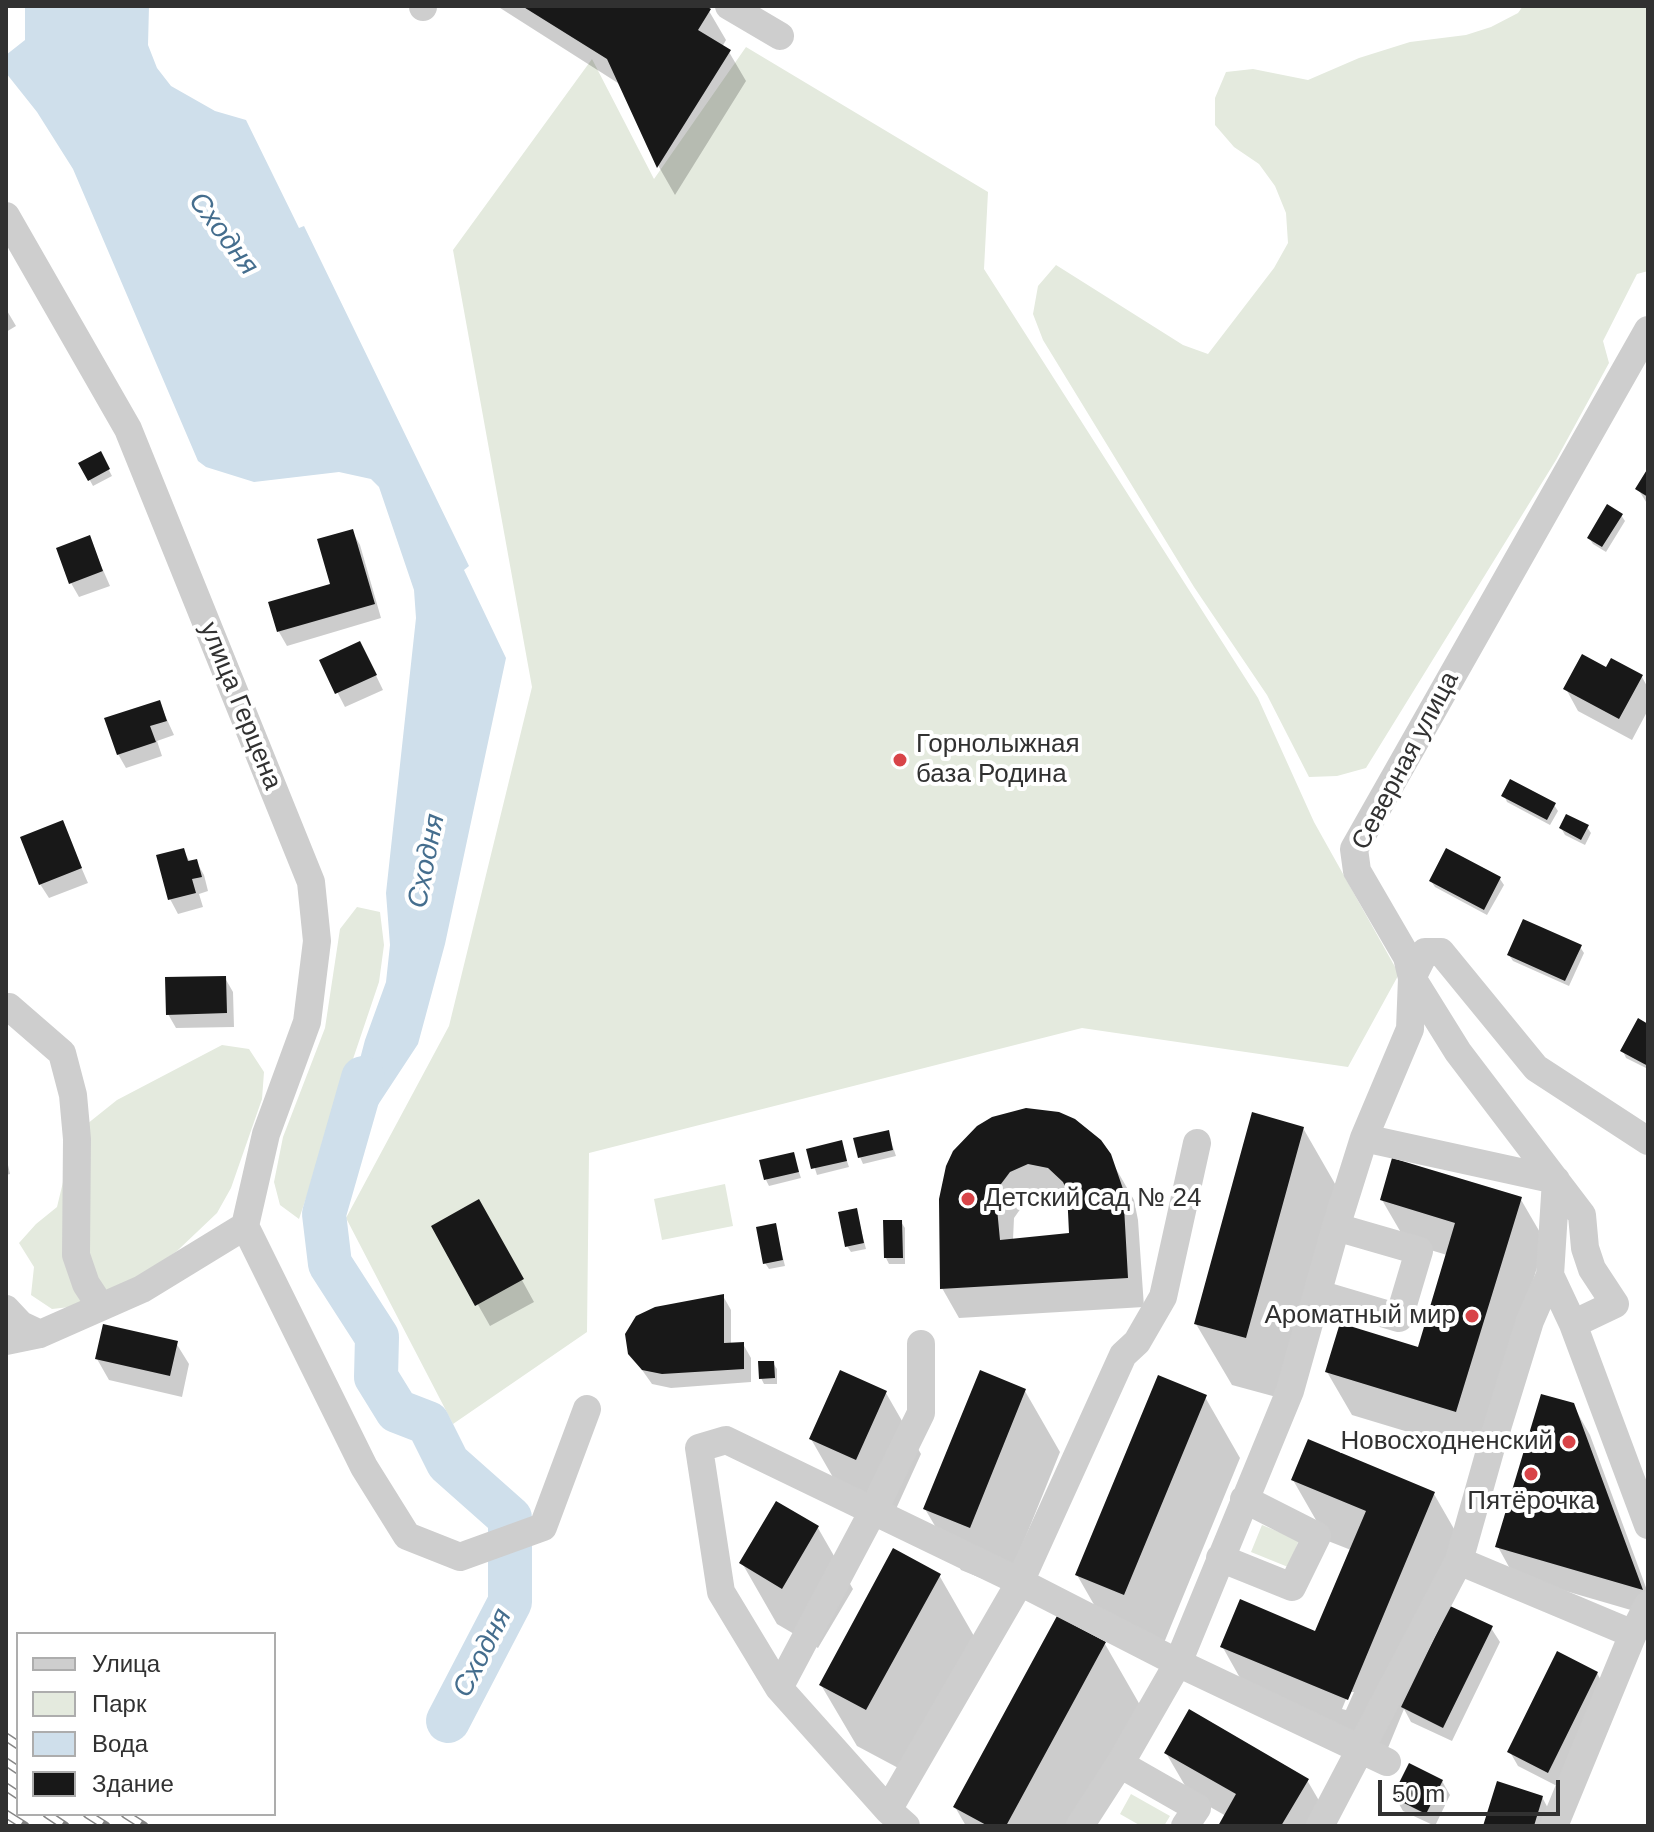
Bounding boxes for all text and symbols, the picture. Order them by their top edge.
water label: Сходня [181,186,265,282]
street label: улица Герцена [192,618,288,794]
street label: Северная улица [1346,667,1466,855]
place label: Горнолыжная база Родина [916,729,1080,790]
marker: Горнолыжная база Родина [891,751,909,769]
water label: Сходня [401,811,453,911]
place label: Детский сад № 24 [984,1183,1201,1215]
marker: Детский сад № 24 [959,1190,977,1208]
place label: Ароматный мир [1264,1300,1456,1332]
marker: Ароматный мир [1463,1307,1481,1325]
place label: Новосходненский [1340,1426,1553,1458]
marker: Новосходненский [1560,1433,1578,1451]
marker: Пятёрочка [1522,1465,1540,1483]
place label: Пятёрочка [1467,1486,1595,1518]
water label: Сходня [446,1603,520,1703]
legend [16,1632,276,1816]
text: Улица [92,1650,160,1677]
text: Парк [92,1690,146,1717]
text: Вода [92,1730,148,1757]
scale bar [1382,1764,1564,1814]
text: Здание [92,1770,174,1797]
text: 50 m [1392,1780,1445,1807]

